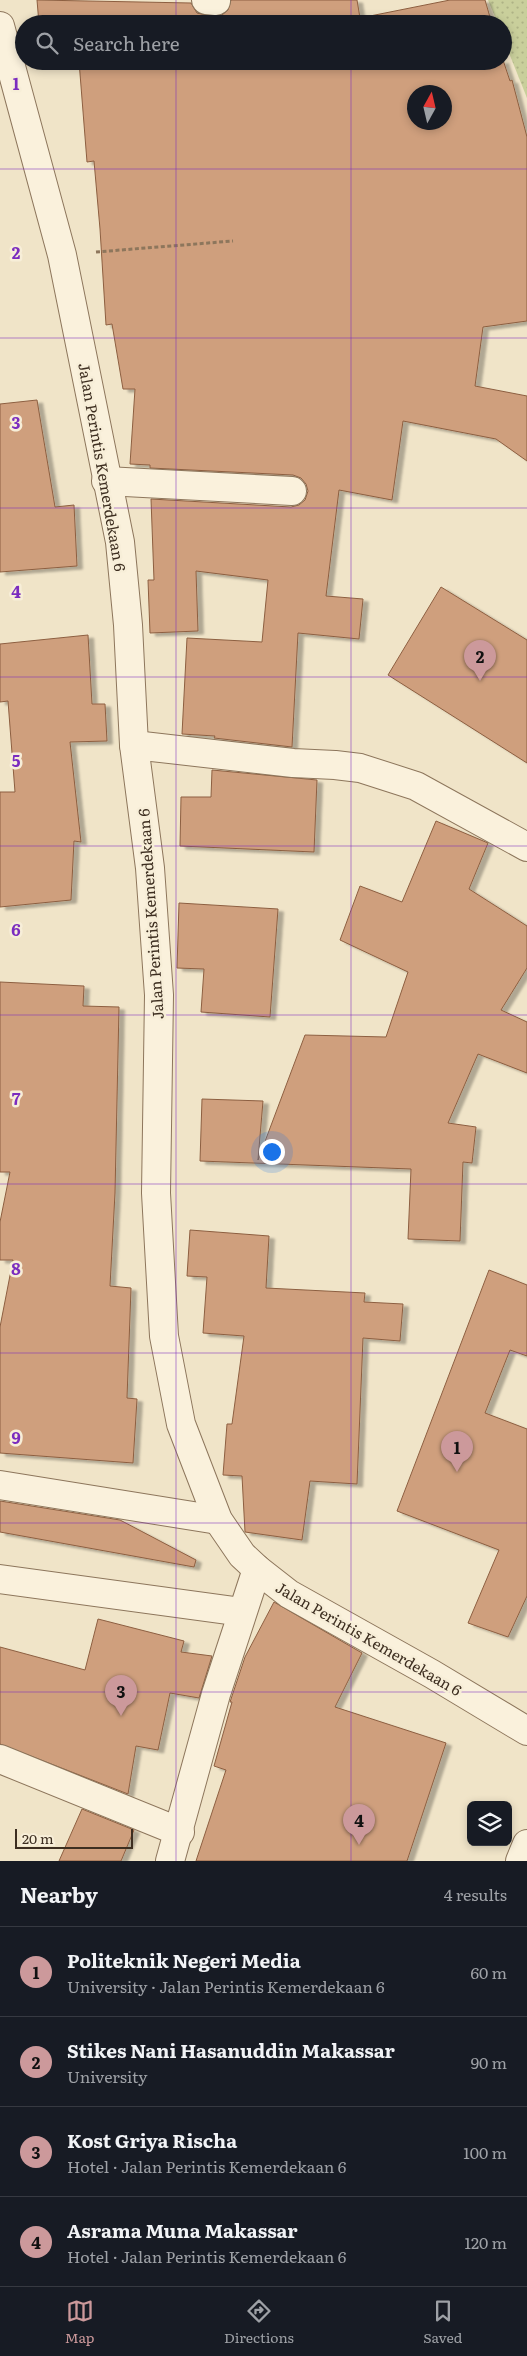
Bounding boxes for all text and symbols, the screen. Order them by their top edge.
search box [15,15,512,70]
icon: search [33,29,61,57]
text: Search here [73,29,180,57]
text: 1 [13,71,20,95]
north arrow [407,85,452,130]
text: 2 [12,240,21,264]
street label: Jalan Perintis Kemerdekaan 6 [73,361,133,573]
text: 3 [12,410,21,434]
text: 4 [11,579,21,603]
pin: 2 [464,640,496,681]
text: 5 [12,748,21,772]
street label: Jalan Perintis Kemerdekaan 6 [131,808,169,1020]
text: 6 [11,917,21,941]
text: 7 [12,1086,21,1110]
your location [259,1139,285,1165]
text: 8 [11,1256,21,1280]
text: 9 [11,1425,21,1449]
pin: 1 [441,1431,473,1472]
street label: Jalan Perintis Kemerdekaan 6 [272,1575,466,1701]
pin: 3 [105,1675,137,1716]
map controls [467,1801,512,1846]
button: layers [467,1801,512,1846]
pin: 4 [343,1804,375,1845]
scale bar [15,1826,132,1849]
text: 20 m [22,1828,54,1848]
text: Nearby [20,1878,98,1909]
text: 4 results [444,1882,507,1906]
text: Politeknik Negeri Media [67,1946,301,1974]
text: 1 [33,1960,39,1984]
text: 60 m [470,1960,507,1984]
text: University · Jalan Perintis Kemerdekaan 6 [67,1974,385,1998]
text: Stikes Nani Hasanuddin Makassar [67,2036,395,2064]
text: 2 [32,2050,40,2074]
text: 90 m [471,2050,507,2074]
text: University [67,2064,148,2088]
text: Kost Griya Rischa [67,2126,237,2154]
text: 3 [32,2140,40,2164]
text: 100 m [463,2140,507,2164]
text: Hotel · Jalan Perintis Kemerdekaan 6 [67,2154,346,2178]
text: Asrama Muna Makassar [67,2216,298,2244]
text: 4 [31,2230,41,2254]
text: 120 m [464,2230,507,2254]
text: Hotel · Jalan Perintis Kemerdekaan 6 [67,2244,346,2268]
tab: Map [65,2297,95,2347]
tab: Directions [224,2297,294,2347]
tab: Saved [423,2297,462,2347]

